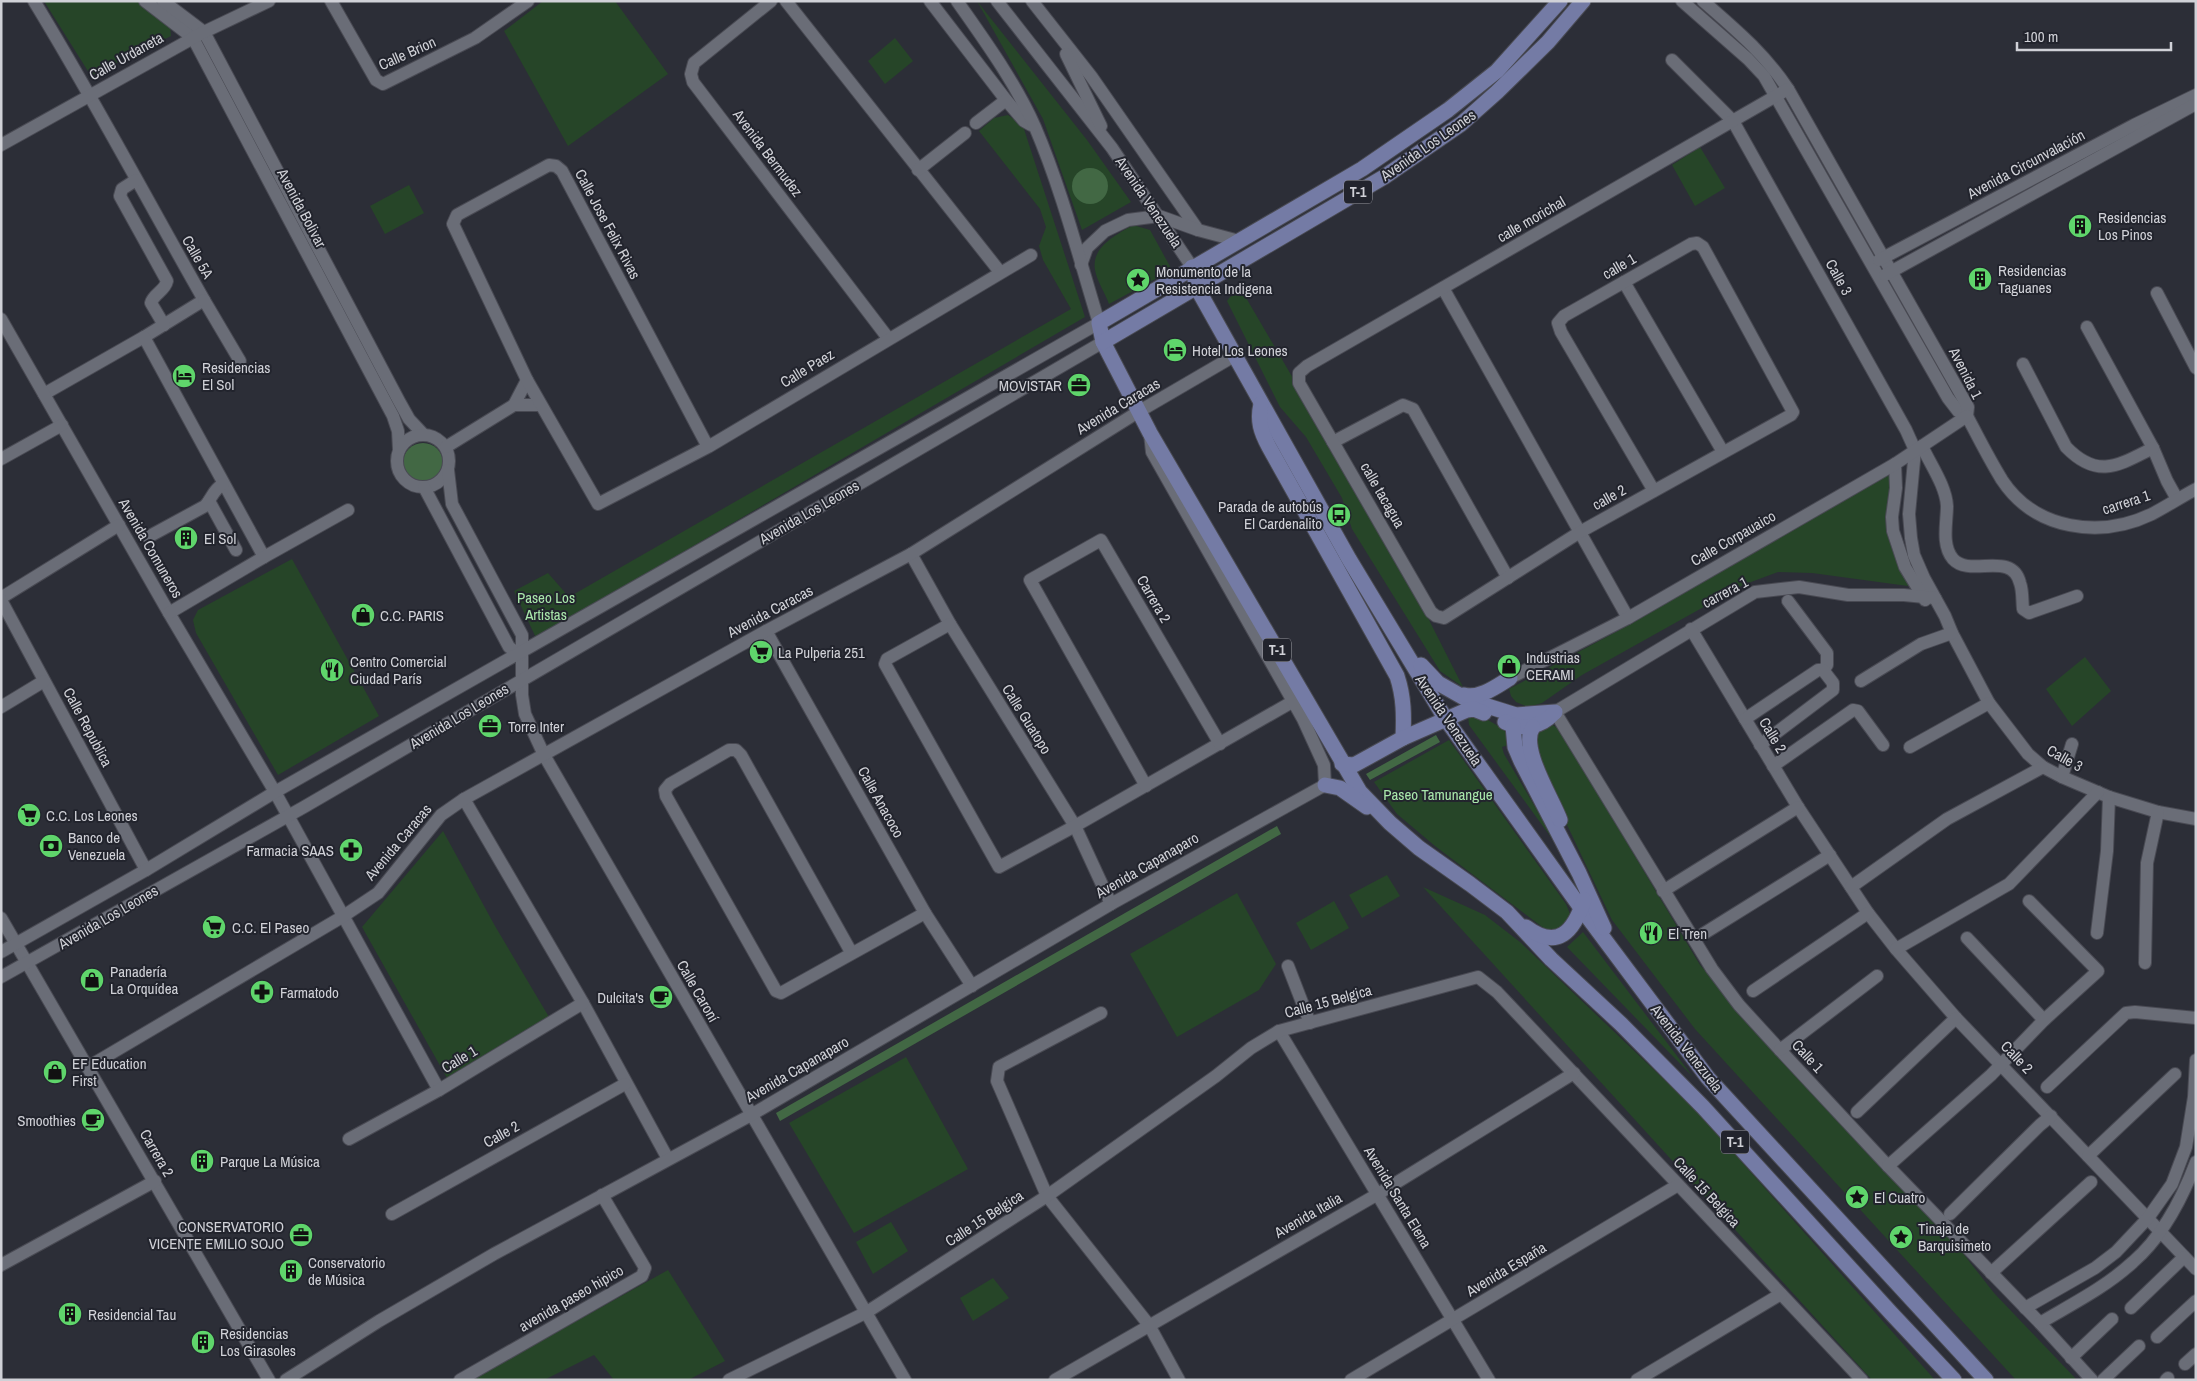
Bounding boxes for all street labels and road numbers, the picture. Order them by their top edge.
street label: Calle Urdaneta [85,27,167,85]
street label: Calle Brion [375,31,439,75]
street label: Avenida Bermudez [728,104,808,201]
street label: Avenida Los Leones [1375,104,1480,186]
street label: Avenida Circunvalación [1963,124,2088,204]
street label: Avenida Venezuela [1110,151,1187,252]
street label: Avenida Bolivar [272,164,332,251]
street label: Calle Jose Felix Rivas [570,165,646,283]
road number: T-1 [1344,180,1372,203]
street label: calle morichal [1493,191,1569,247]
street label: Calle 5A [177,232,219,283]
street label: calle 1 [1598,248,1640,284]
street label: Calle 3 [1821,255,1858,299]
street label: Avenida 1 [1944,343,1988,402]
street label: Calle Paez [776,344,838,392]
street label: Avenida Caracas [1071,373,1164,440]
street label: calle tacagua [1356,458,1410,532]
street label: Avenida Los Leones [754,475,863,550]
street label: calle 2 [1588,479,1630,515]
street label: carrera 1 [2099,484,2153,520]
street label: Avenida Comuneros [113,493,188,602]
street label: Calle Corpauaico [1687,505,1780,571]
street label: Carrera 2 [1132,571,1176,627]
street label: carrera 1 [1698,571,1752,613]
street label: Avenida Caracas [723,580,816,643]
road number: T-1 [1263,638,1291,662]
street label: Avenida Venezuela [1410,669,1487,770]
street label: Avenida Los Leones [405,678,512,754]
street label: Calle Guatopo [997,680,1057,758]
street label: Calle Republica [58,684,118,770]
street label: Calle 2 [1754,713,1792,757]
street label: Calle 3 [2043,740,2087,777]
street label: Calle Anacoco [853,763,909,842]
street label: Avenida Caracas [359,799,436,886]
street label: Avenida Capanaparo [1091,827,1203,904]
street label: Avenida Los Leones [53,880,162,955]
street label: Calle Caroní [672,956,724,1026]
street label: Calle 15 Belgica [1282,979,1374,1023]
street label: Avenida Venezuela [1646,999,1728,1096]
street label: Avenida Capanaparo [741,1031,853,1108]
street label: Calle 1 [1787,1035,1829,1077]
street label: Calle 2 [1996,1036,2038,1078]
street label: Calle 1 [437,1040,481,1078]
street label: Calle 2 [479,1115,523,1152]
street label: Carrera 2 [135,1125,179,1181]
road number: T-1 [1721,1130,1749,1154]
street label: Avenida Santa Elena [1359,1141,1437,1252]
street label: Calle 15 Belgica [1669,1152,1745,1232]
street label: Calle 15 Belgica [941,1185,1027,1251]
street label: Avenida Italia [1269,1187,1346,1243]
street label: Avenida España [1461,1237,1550,1302]
street label: avenida paseo hipico [515,1259,627,1337]

